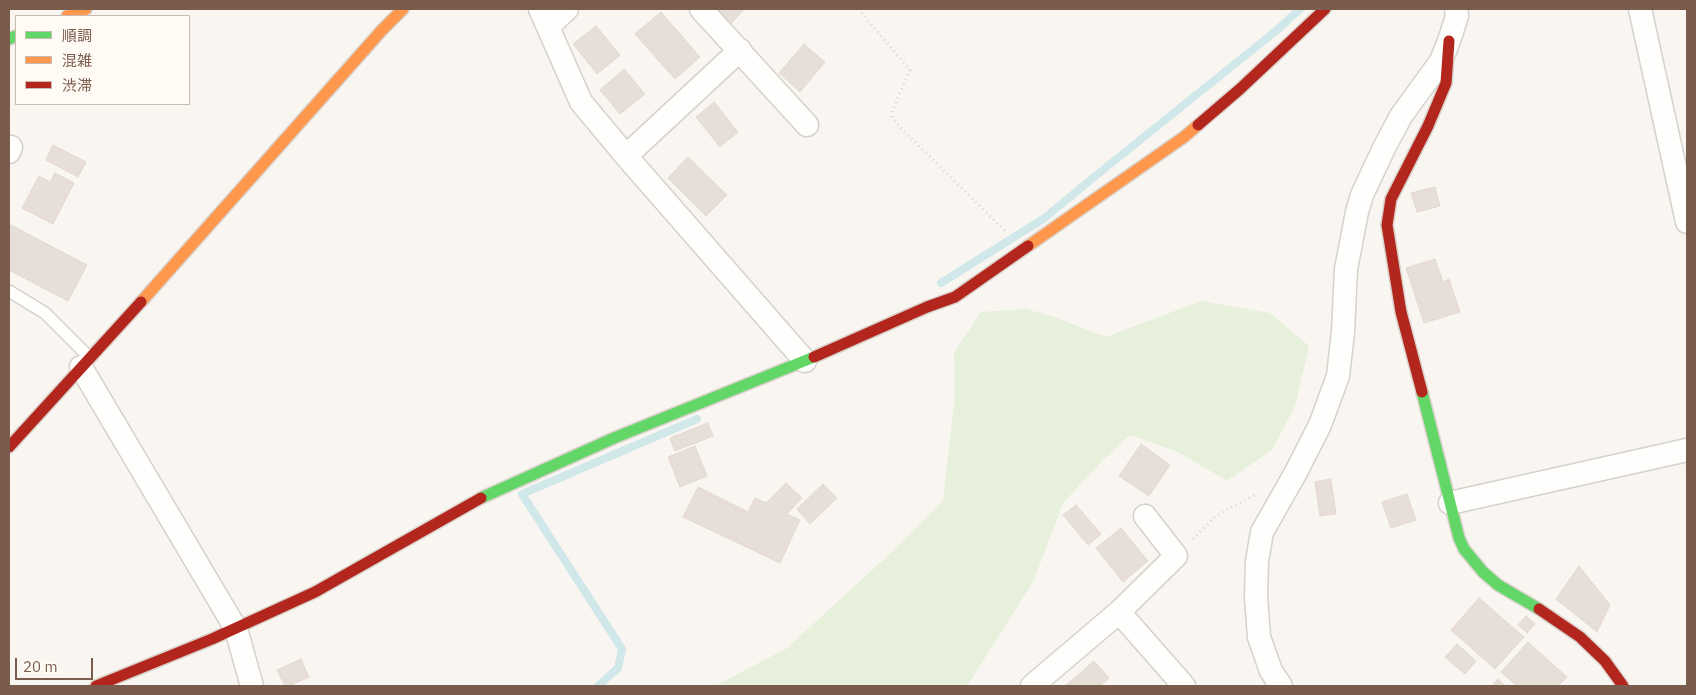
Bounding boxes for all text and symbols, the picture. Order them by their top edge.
legend [15,15,190,105]
text: 順調 [62,26,92,45]
text: 混雑 [62,51,92,70]
text: 渋滞 [62,76,92,95]
scale bar [18,648,95,680]
text: 20 m [23,657,58,676]

